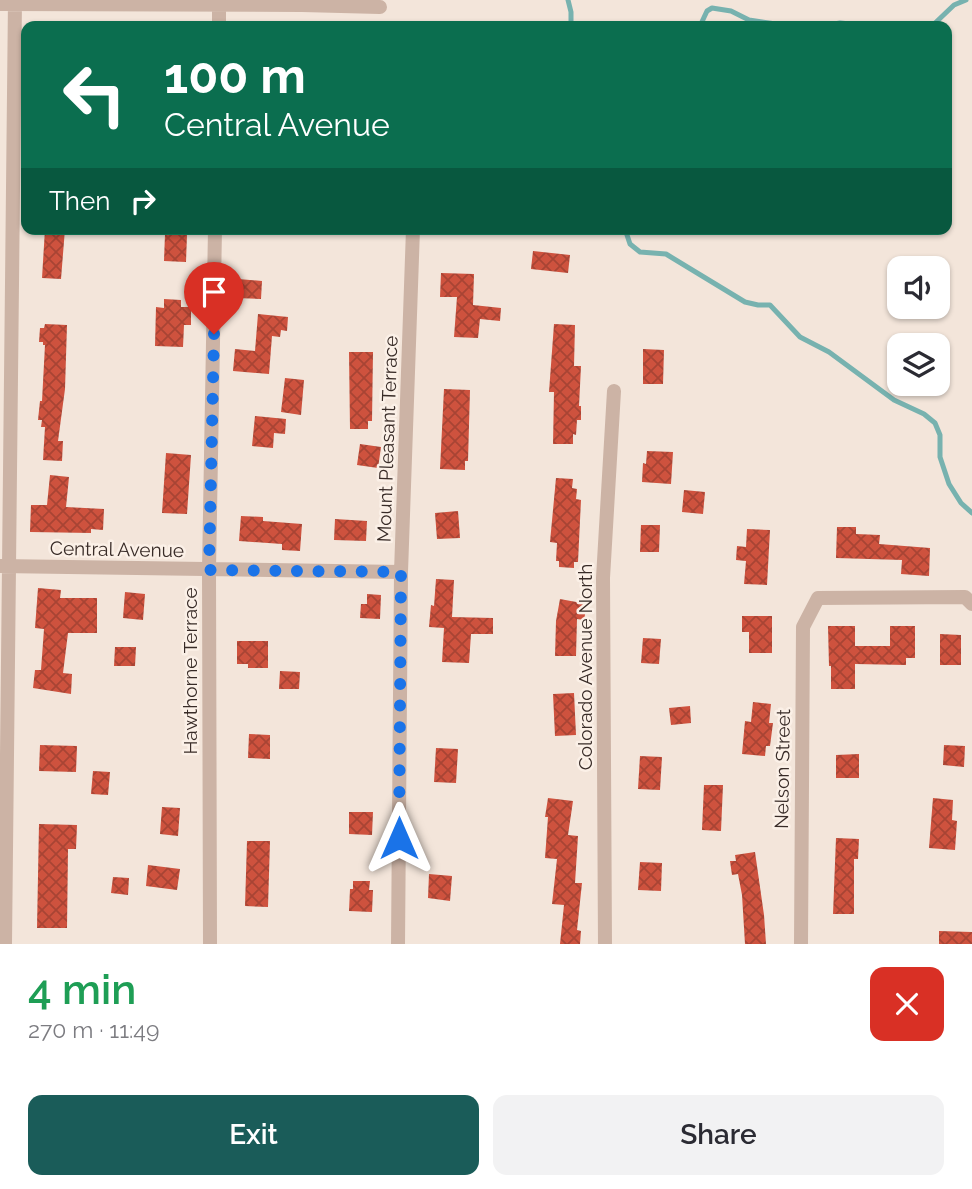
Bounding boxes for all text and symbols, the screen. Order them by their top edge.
text: 100 m [164,47,306,104]
icon: left [49,49,140,140]
text: Central Avenue [164,106,390,143]
icon: right [124,182,162,220]
text: Then [49,186,110,216]
map controls [887,256,950,396]
button: sound [887,256,950,319]
pin [184,262,244,334]
icon: arrive [195,273,233,311]
button: layers [887,333,950,396]
street label: Mount Pleasant Terrace [372,335,402,543]
street label: Central Avenue [50,537,184,561]
street label: Colorado Avenue North [574,564,596,770]
street label: Hawthorne Terrace [179,587,201,755]
street label: Nelson Street [770,708,794,829]
position arrow [362,801,436,875]
text: 4 min [28,965,136,1014]
button: close [870,967,944,1041]
text: 270 m · 11:49 [28,1016,159,1043]
button: Exit [28,1095,479,1175]
button: Share [493,1095,944,1175]

